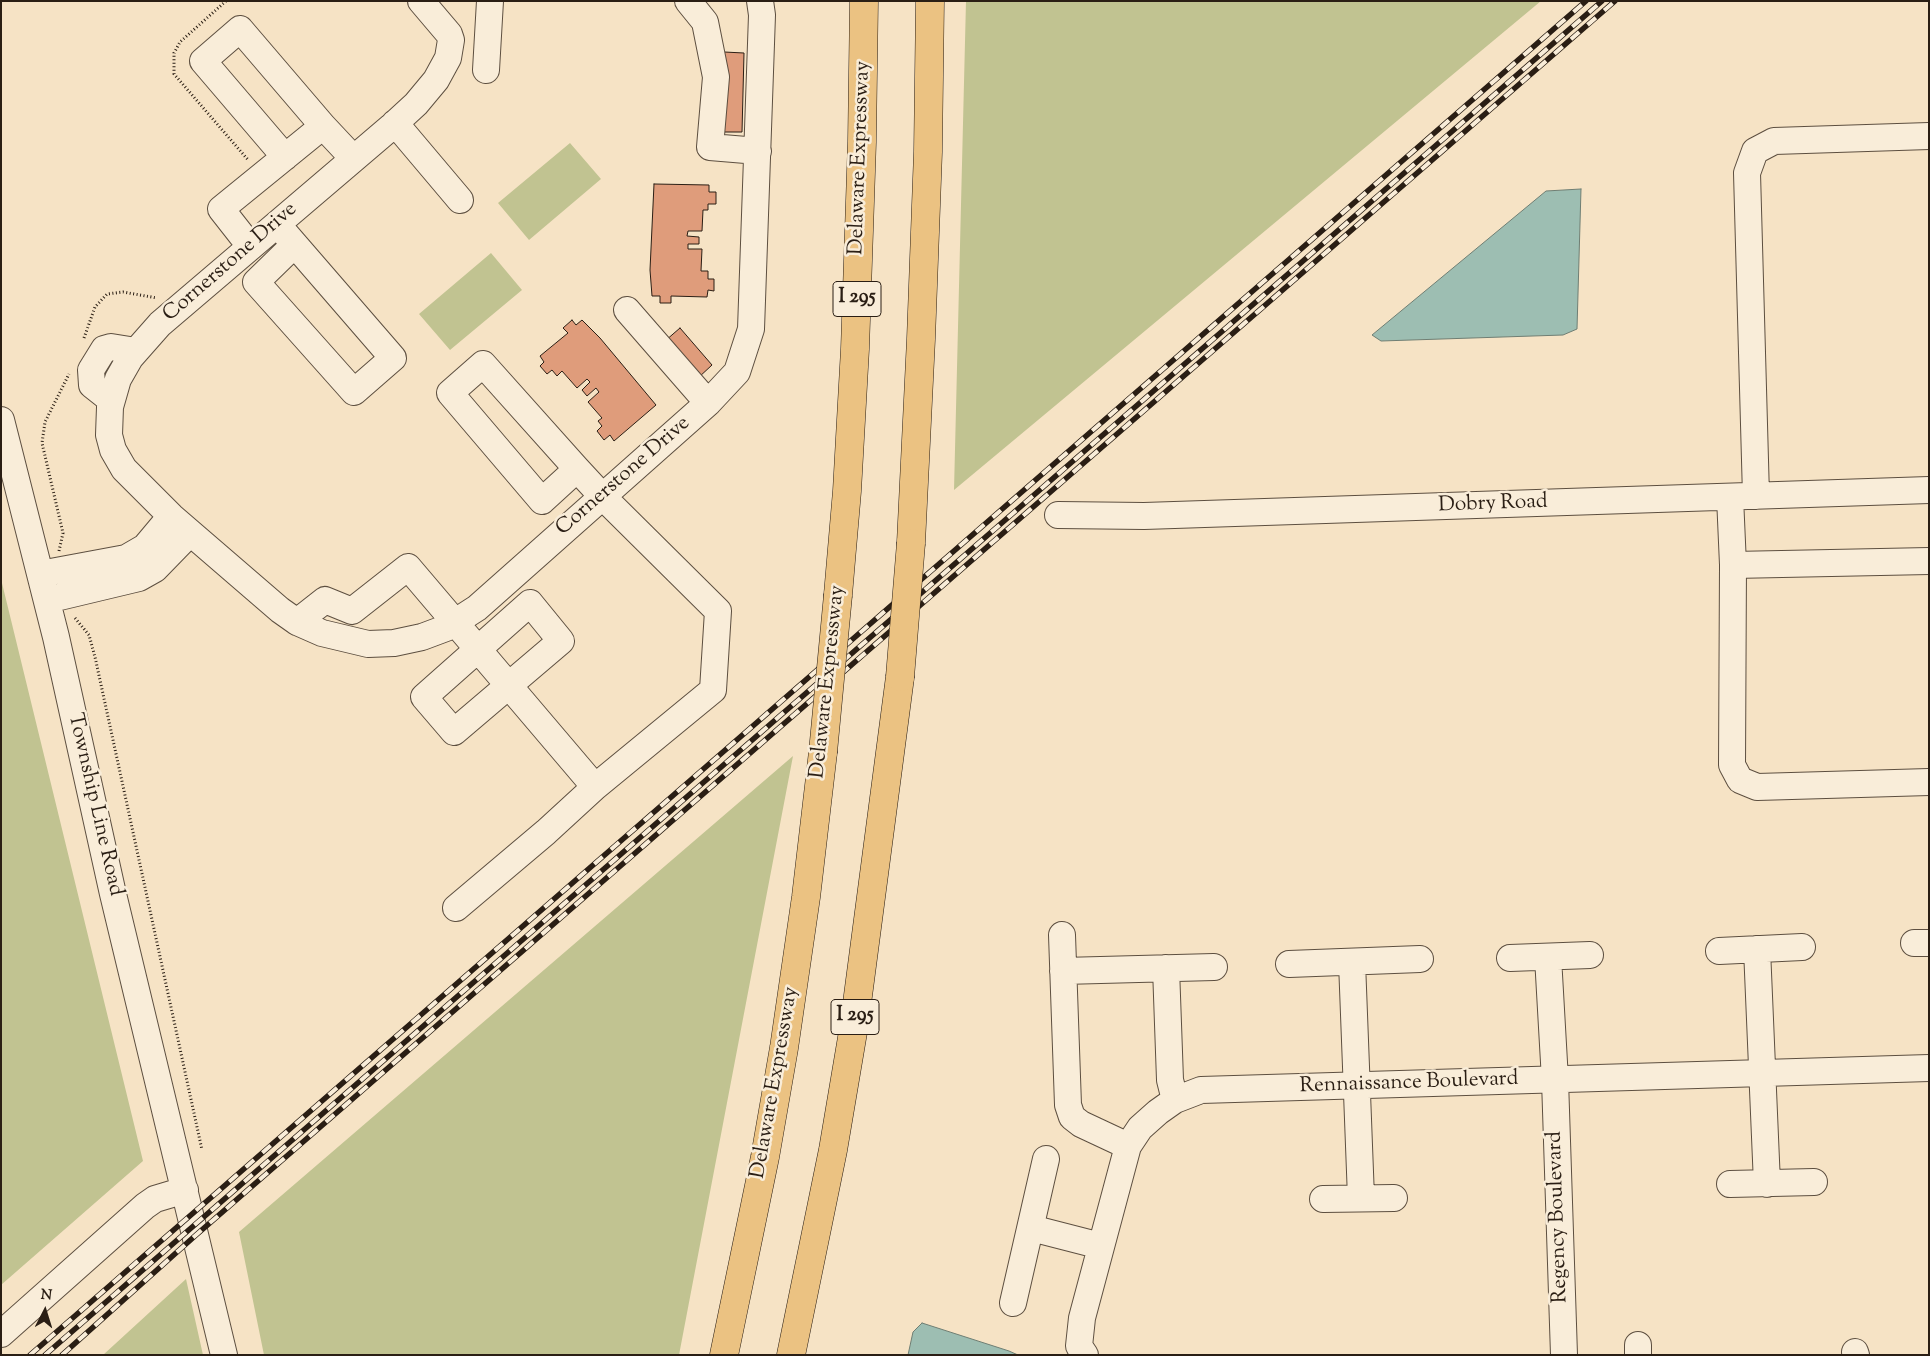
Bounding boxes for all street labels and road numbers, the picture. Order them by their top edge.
street label: Delaware Expressway [845,61,877,255]
street label: Cornerstone Drive [159,198,303,328]
road number: I 295 [833,282,881,316]
street label: Cornerstone Drive [552,412,696,542]
street label: Dobry Road [1438,490,1548,520]
street label: Delaware Expressway [806,584,852,780]
street label: Township Line Road [61,711,127,899]
street label: Delaware Expressway [747,985,805,1181]
road number: I 295 [831,1000,879,1034]
street label: Rennaissance Boulevard [1299,1068,1519,1100]
street label: Regency Boulevard [1543,1130,1575,1304]

